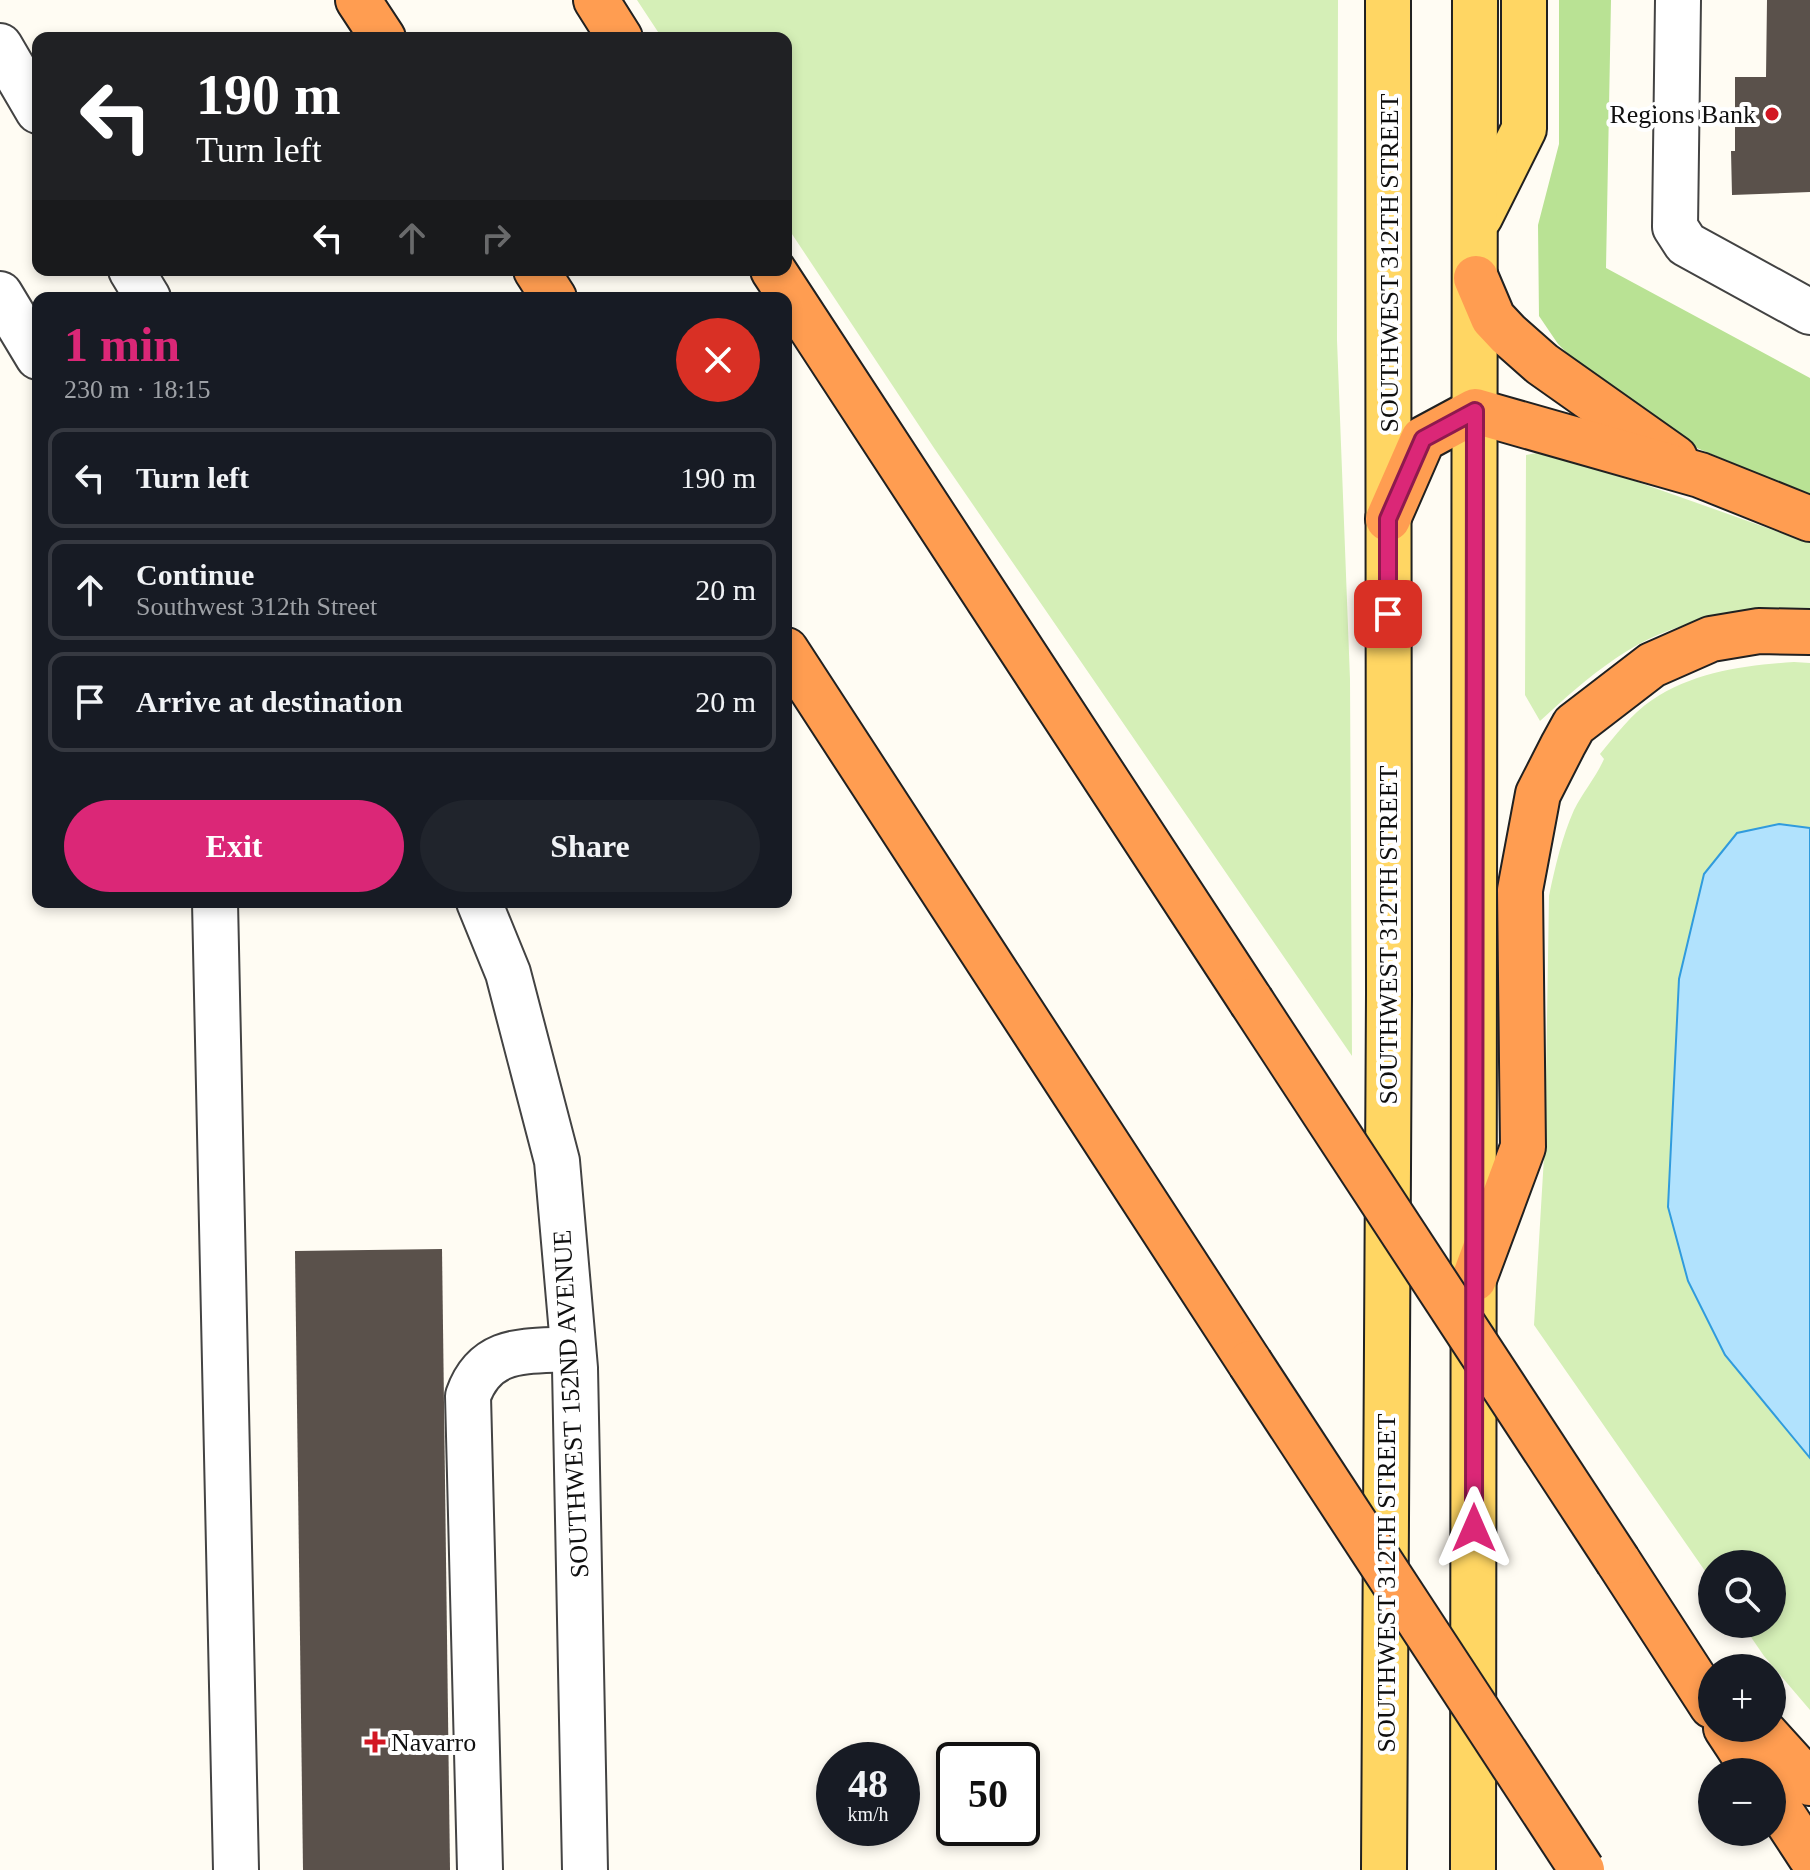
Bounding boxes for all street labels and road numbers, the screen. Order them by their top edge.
street label: SOUTHWEST 312TH STREET [1375,93,1404,432]
street label: SOUTHWEST 312TH STREET [1374,765,1403,1104]
street label: SOUTHWEST 152ND AVENUE [547,1229,595,1579]
street label: SOUTHWEST 312TH STREET [1372,1413,1401,1752]

